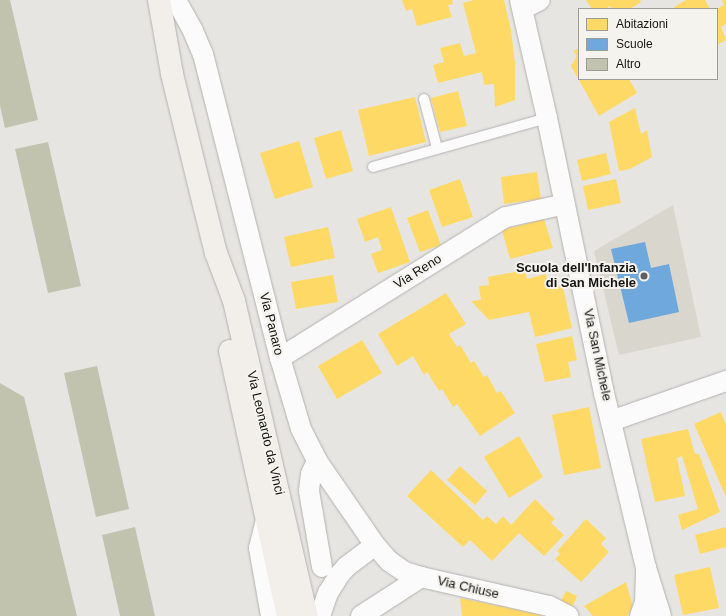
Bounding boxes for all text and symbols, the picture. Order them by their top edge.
legend [578,8,718,80]
text: Abitazioni [616,17,668,31]
text: Scuole [616,37,653,51]
text: Altro [616,57,641,71]
street label: Via Reno [391,251,445,293]
place label: Scuola dell'Infanzia di San Michele [516,261,636,292]
marker: Scuola dell'Infanzia di San Michele [639,271,649,281]
street label: Via Panaro [256,291,286,357]
street label: Via San Michele [580,308,614,402]
street label: Via Leonardo da Vinci [243,370,287,496]
street label: Via Chiuse [436,573,500,603]

